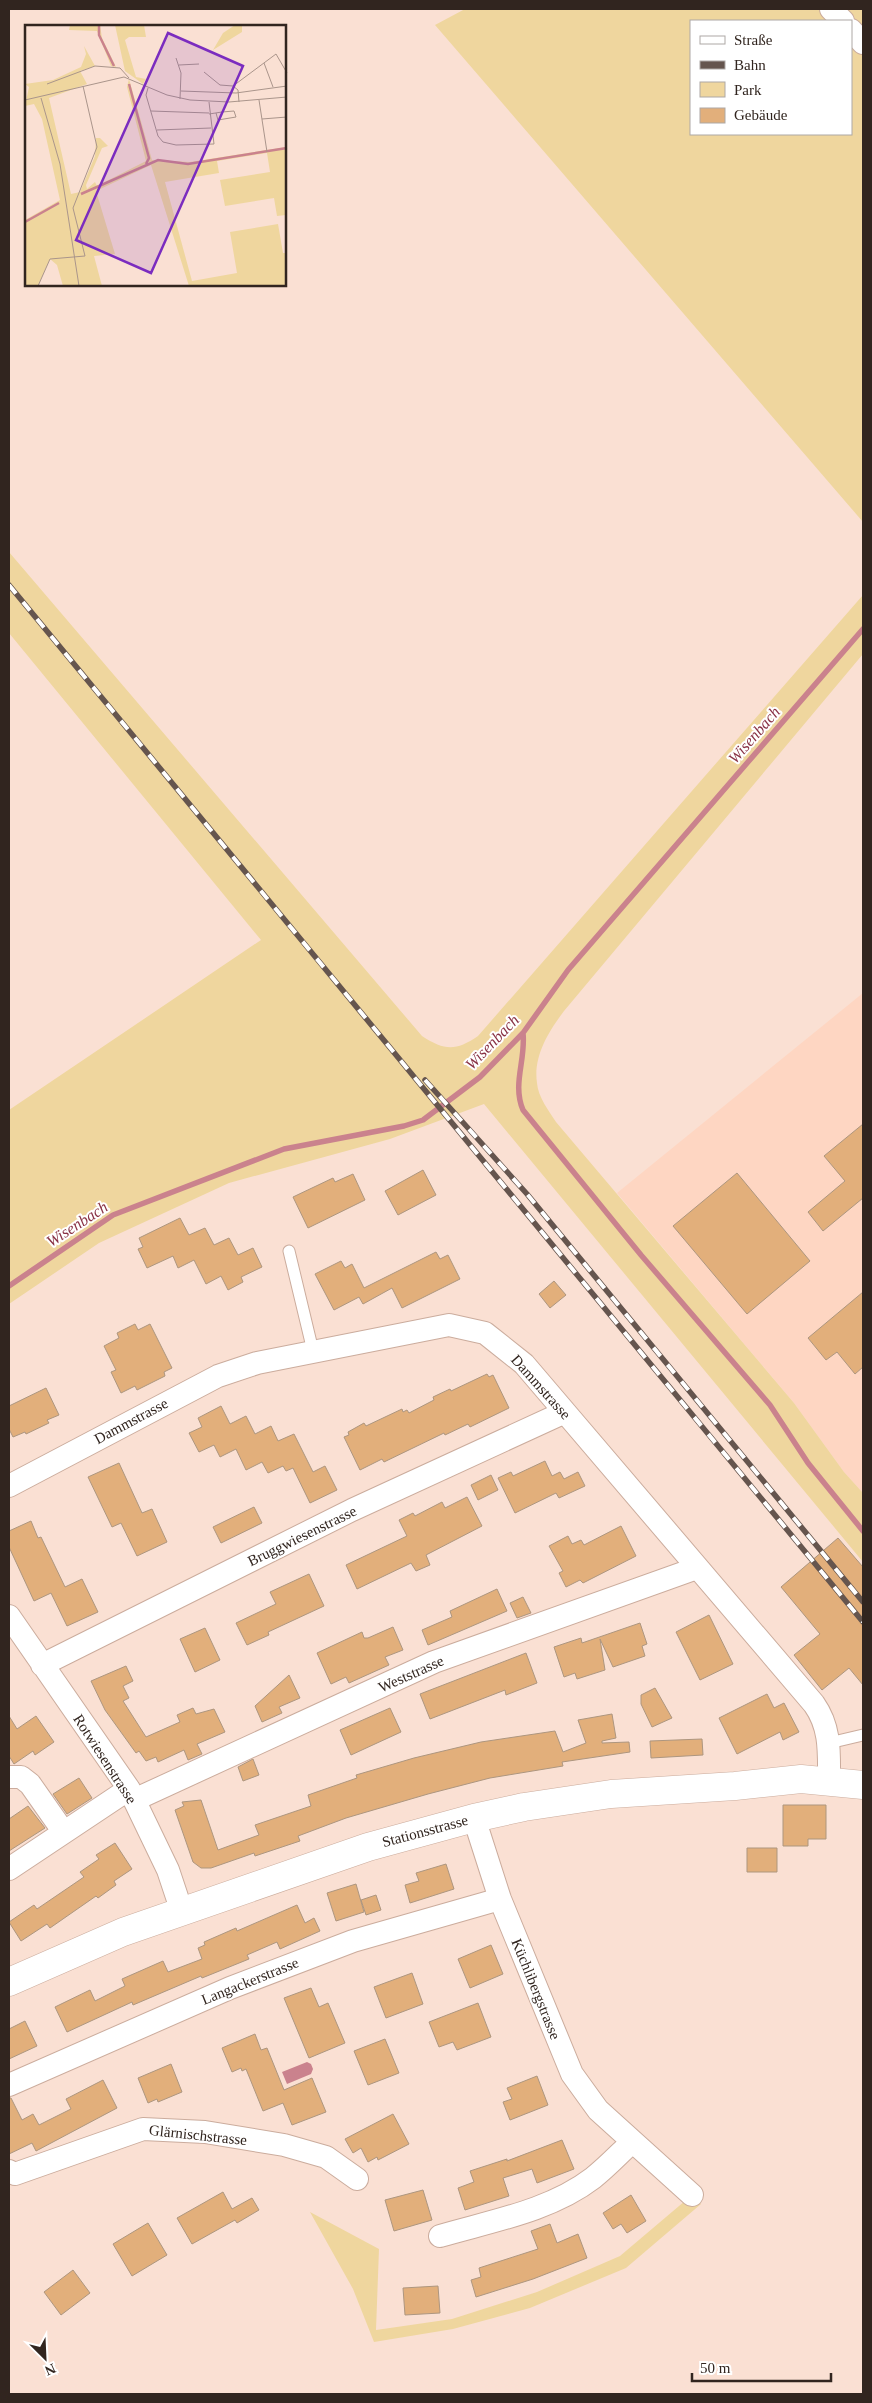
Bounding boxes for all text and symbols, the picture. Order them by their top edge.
legend [690,20,852,135]
inset map [25,25,286,286]
text: Straße [734,32,773,48]
text: Bahn [734,57,766,73]
text: Park [734,82,762,98]
text: Gebäude [734,107,788,123]
water label: Wisenbach [725,703,783,767]
water label: Wisenbach [462,1011,522,1073]
water label: Wisenbach [43,1198,111,1250]
street label: Dammstrasse [508,1352,574,1423]
street label: Dammstrasse [92,1395,171,1447]
street label: Bruggwiesenstrasse [245,1503,359,1569]
street label: Weststrasse [376,1652,446,1695]
street label: Rotwiesenstrasse [70,1711,140,1807]
street label: Stationsstrasse [380,1812,470,1850]
street label: Küchlibergstrasse [509,1936,564,2042]
street label: Langackerstrasse [199,1954,301,2008]
street label: Glärnischstrasse [148,2122,248,2148]
north arrow [20,2333,70,2383]
scale bar [692,2350,831,2382]
text: 50 m [700,2360,731,2376]
text: N [42,2361,58,2378]

